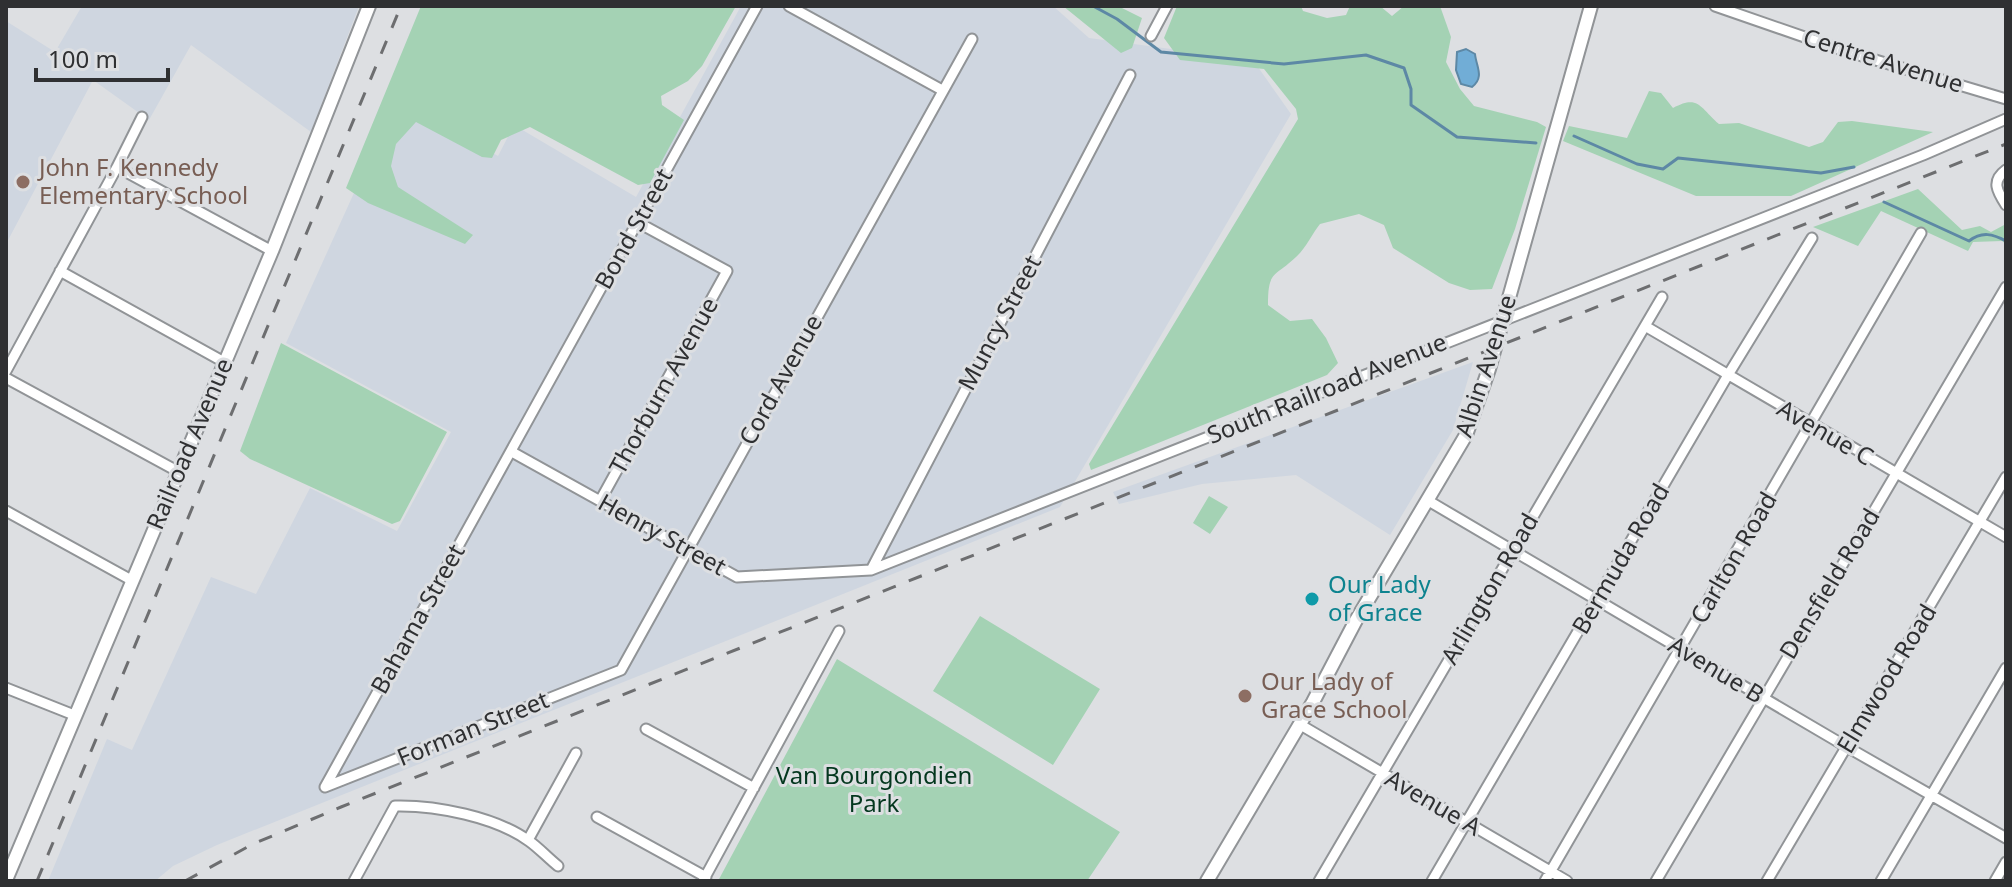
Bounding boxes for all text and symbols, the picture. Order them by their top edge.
street label: Centre Avenue [1799,20,1967,100]
scale bar [36,32,168,82]
text: 100 m [48,42,118,75]
place label: John F. Kennedy Elementary School [37,150,248,211]
street label: Bond Street [586,162,680,294]
marker: John F. Kennedy Elementary School [14,173,32,191]
street label: Muncy Street [949,249,1048,396]
street label: Albin Avenue [1446,290,1523,441]
street label: Thorburn Avenue [600,291,725,480]
street label: Cord Avenue [730,308,829,450]
street label: South Railroad Avenue [1202,324,1451,451]
street label: Railroad Avenue [138,353,240,534]
street label: Avenue C [1772,391,1880,472]
street label: Bermuda Road [1563,477,1676,639]
street label: Henry Street [593,485,733,583]
street label: Carlton Road [1682,485,1784,629]
street label: Densfield Road [1771,502,1887,665]
street label: Arlington Road [1432,507,1545,670]
street label: Bahama Street [362,537,472,699]
place label: Our Lady of Grace [1328,567,1432,628]
marker: Our Lady of Grace [1303,590,1321,608]
street label: Elmwood Road [1828,597,1943,759]
street label: Avenue B [1663,627,1771,710]
place label: Our Lady of Grace School [1261,664,1407,725]
street label: Forman Street [392,682,554,773]
marker: Our Lady of Grace School [1236,687,1254,705]
park label: Van Bourgondien Park [776,758,972,819]
street label: Avenue A [1380,761,1488,843]

